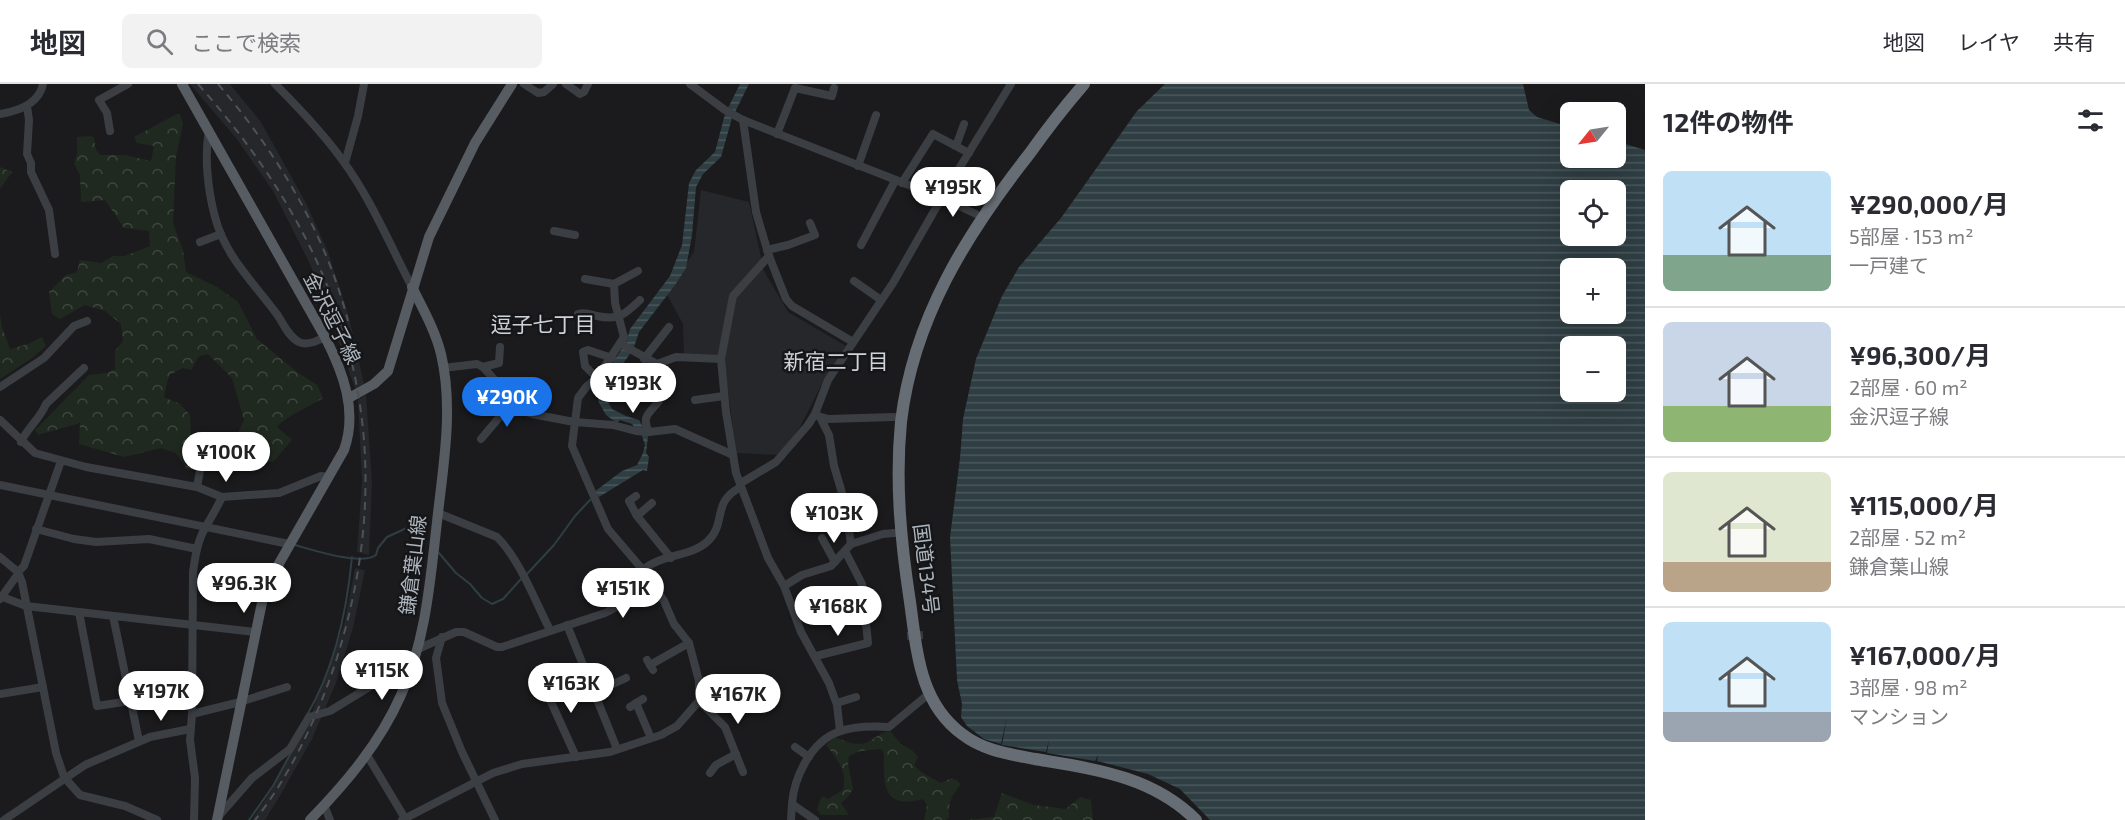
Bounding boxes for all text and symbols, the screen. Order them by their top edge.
search box [122,14,542,68]
text: 地図 [30,25,86,59]
icon: search [143,25,176,58]
text: ここで検索 [191,29,301,55]
text: 地図 [1883,29,1925,54]
text: レイヤ [1958,29,2020,54]
text: 共有 [2053,29,2095,54]
north arrow [1560,102,1626,168]
map controls [1560,102,1626,402]
icon: filters [2074,104,2107,137]
text: 12件の物件 [1663,106,1793,137]
pin: ¥195K [911,167,995,218]
text: ¥195K [924,174,982,198]
button: locate [1560,180,1626,246]
text: ¥290,000/月 [1849,188,2009,219]
icon: home [1711,195,1783,267]
text: 5部屋 · 153 m² [1849,224,1973,248]
text: 一戸建て [1849,253,1929,277]
button: + [1560,258,1626,324]
street label: 金沢逗子線 [299,268,366,368]
district label: 逗子七丁目 [491,311,596,336]
button: − [1560,336,1626,402]
text: ¥96,300/月 [1849,339,1991,370]
icon: home [1711,346,1783,418]
district label: 新宿二丁目 [784,348,889,373]
pin: ¥193K [591,363,675,414]
text: ¥193K [604,370,662,394]
text: 2部屋 · 60 m² [1849,375,1968,399]
pin: ¥290K [465,377,549,428]
text: ¥290K [476,384,538,408]
text: 金沢逗子線 [1849,404,1949,428]
pin: ¥100K [184,432,268,483]
text: ¥100K [196,439,256,463]
text: ¥115,000/月 [1849,489,1999,520]
pin: ¥103K [792,493,876,544]
icon: home [1711,496,1783,568]
text: ¥103K [805,500,863,524]
street label: 鎌倉葉山線 [394,514,430,616]
street label: 国道134号 [910,522,944,616]
text: 2部屋 · 52 m² [1849,525,1966,549]
text: 鎌倉葉山線 [1849,554,1949,578]
pin: ¥96.3K [195,563,293,614]
pin: ¥151K [581,568,665,619]
text: ¥96.3K [211,570,277,594]
text: ¥151K [596,575,650,599]
pin: ¥168K [796,586,880,637]
text: ¥168K [809,593,867,617]
text: ¥167,000/月 [1849,639,2001,670]
icon: home [1711,646,1783,718]
pin: ¥115K [340,650,424,701]
text: ¥115K [355,657,409,681]
pin: ¥163K [529,663,613,714]
text: ¥163K [542,670,600,694]
pin: ¥197K [119,671,203,722]
pin: ¥167K [696,674,780,725]
text: 3部屋 · 98 m² [1849,675,1968,699]
text: ¥197K [133,678,189,702]
text: ¥167K [710,681,766,705]
text: マンション [1849,704,1949,728]

